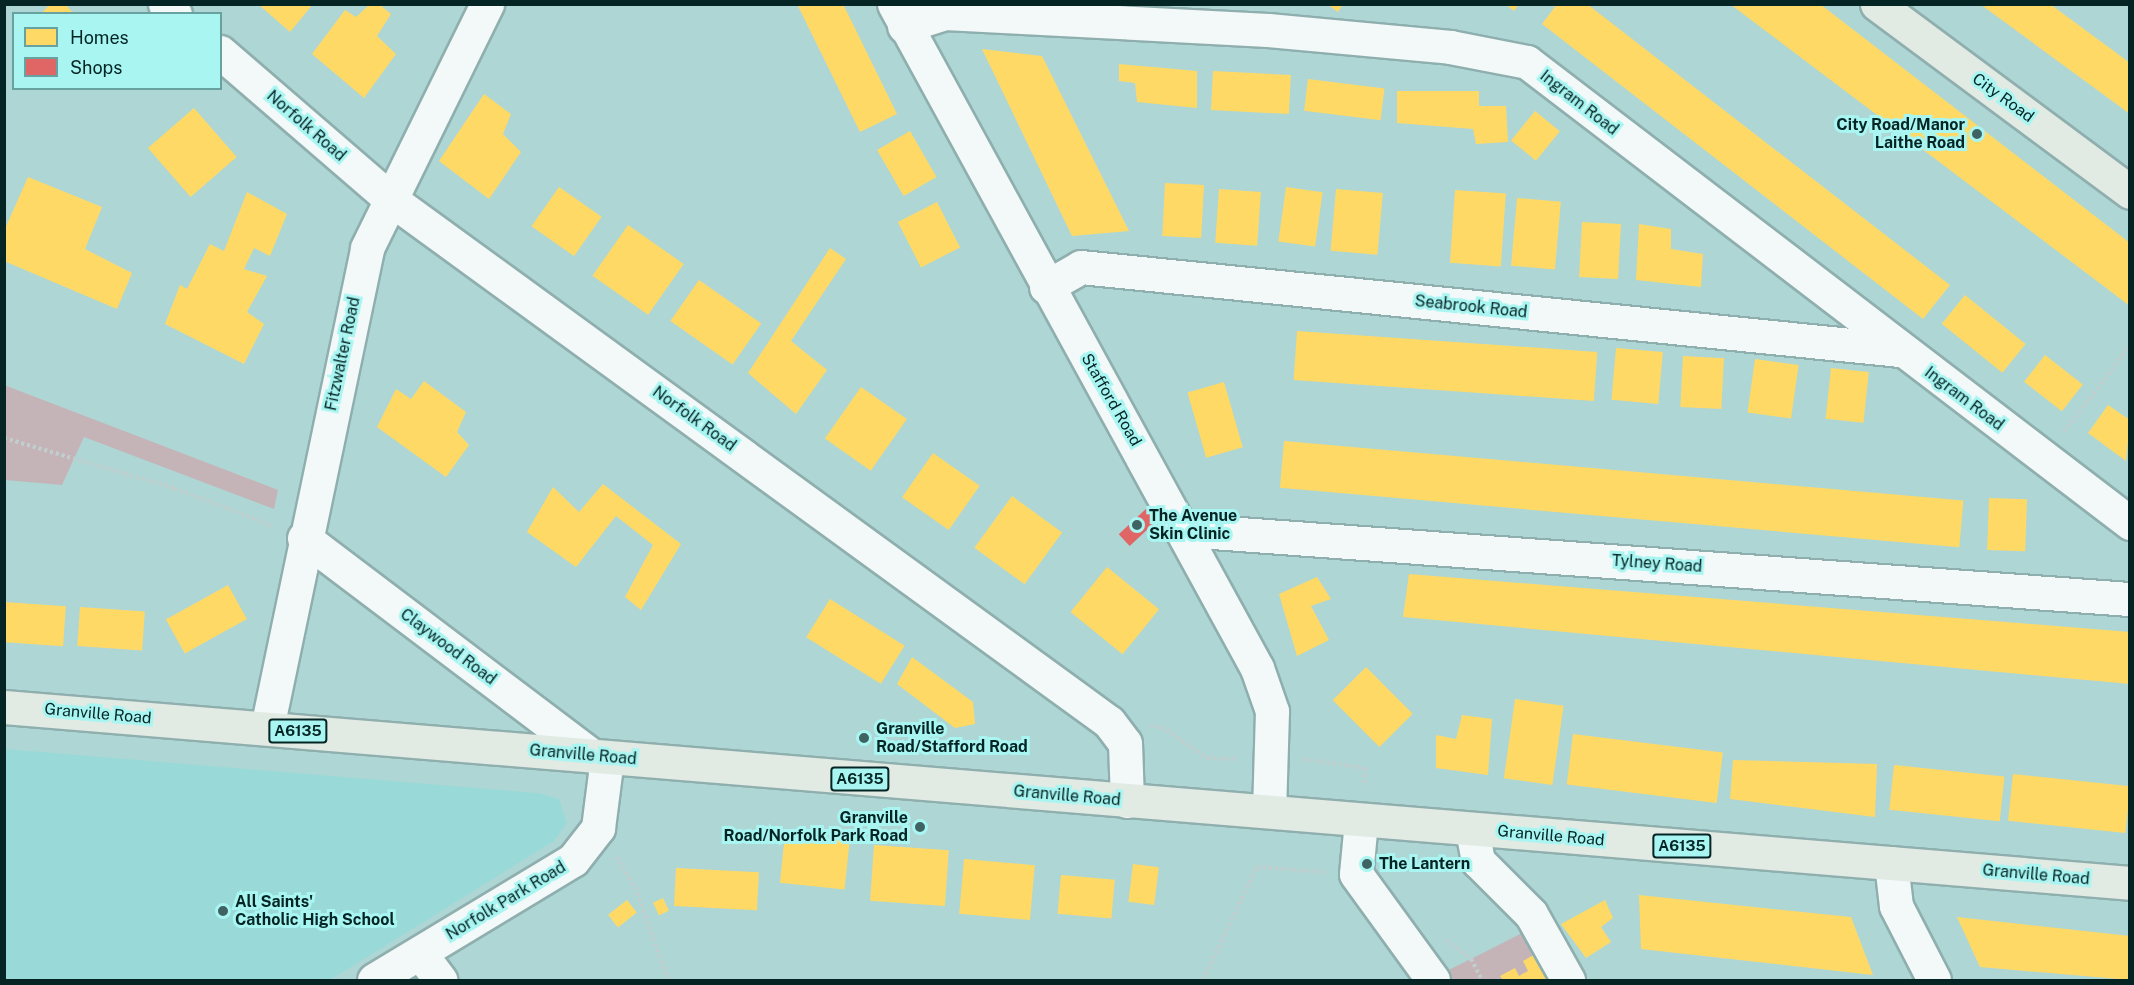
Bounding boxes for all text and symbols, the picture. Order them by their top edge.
legend [12,12,222,90]
text: Homes [70,27,129,48]
text: Shops [70,57,122,78]
street label: Ingram Road [1536,66,1622,140]
street label: City Road [1968,69,2038,127]
street label: Norfolk Road [263,87,349,165]
place label: City Road/Manor Laithe Road [1836,115,1965,153]
marker: City Road/Manor Laithe Road [1970,127,1984,141]
street label: Seabrook Road [1414,292,1528,322]
street label: Fitzwalter Road [322,295,364,413]
street label: Stafford Road [1077,350,1145,450]
street label: Ingram Road [1921,363,2007,435]
street label: Norfolk Road [649,382,739,456]
place label: The Avenue Skin Clinic [1149,506,1237,544]
marker: The Avenue Skin Clinic [1130,518,1144,532]
street label: Tylney Road [1611,551,1703,577]
street label: Claywood Road [396,605,500,689]
street label: Granville Road [44,700,152,728]
road number: A6135 [268,719,328,743]
place label: Granville Road/Stafford Road [876,719,1028,757]
marker: Granville Road/Stafford Road [857,731,871,745]
street label: Granville Road [529,741,637,769]
road number: A6135 [830,767,890,791]
street label: Granville Road [1013,782,1121,810]
place label: Granville Road/Norfolk Park Road [724,808,908,846]
marker: Granville Road/Norfolk Park Road [913,820,927,834]
street label: Granville Road [1497,822,1605,850]
road number: A6135 [1652,834,1712,858]
place label: The Lantern [1379,854,1470,874]
marker: The Lantern [1360,857,1374,871]
street label: Norfolk Park Road [443,858,569,944]
street label: Granville Road [1982,861,2090,889]
place label: All Saints' Catholic High School [235,892,395,930]
marker: All Saints' Catholic High School [216,904,230,918]

